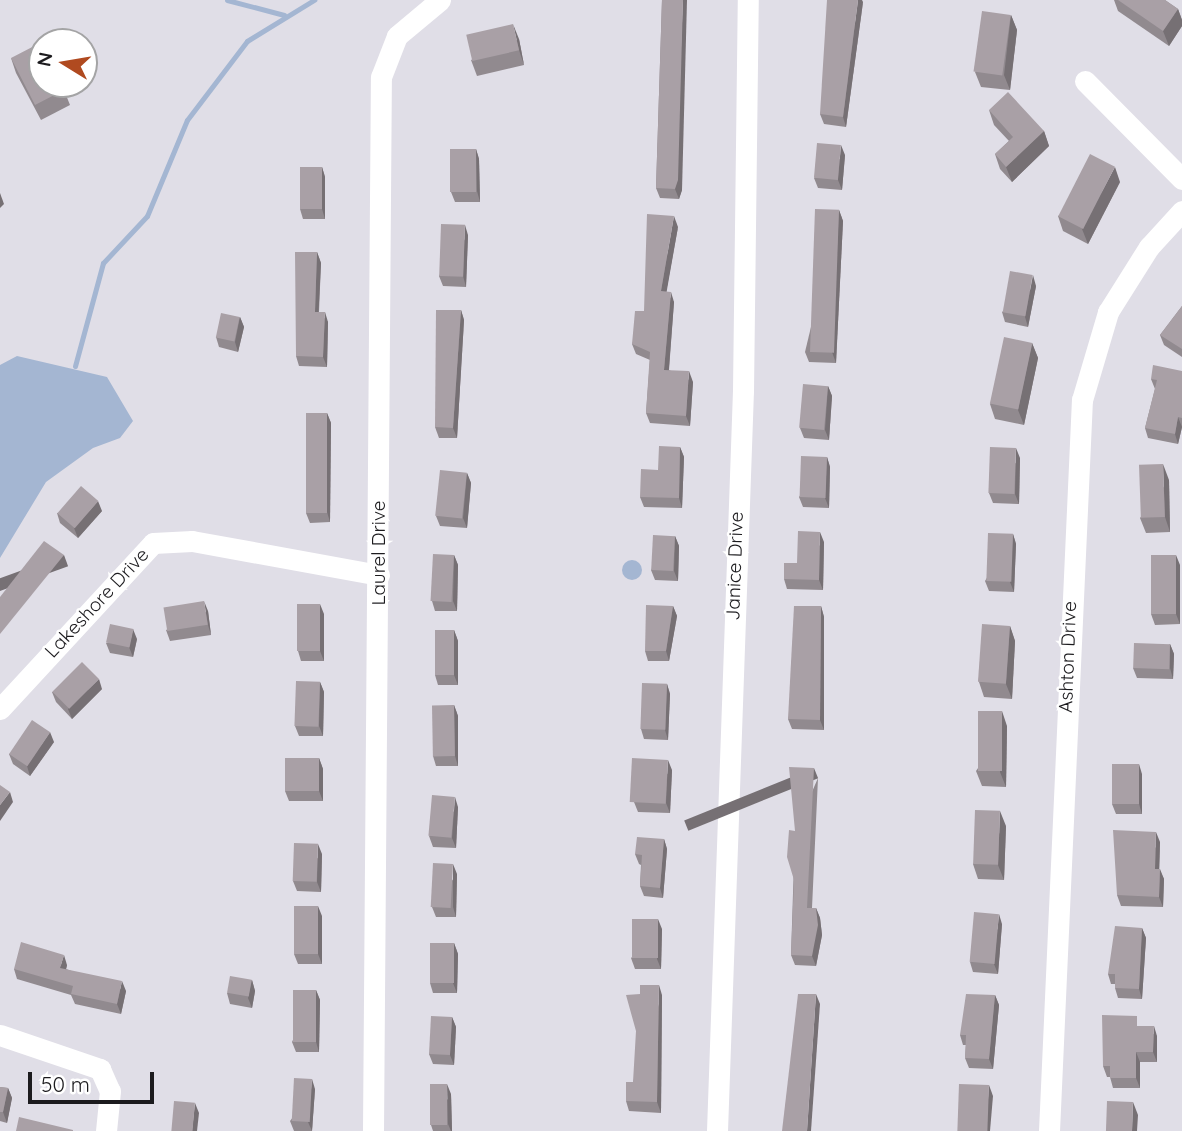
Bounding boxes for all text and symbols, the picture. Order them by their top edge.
north arrow [28,28,98,98]
text: N [31,50,57,69]
street label: Laurel Drive [368,500,390,606]
street label: Janice Drive [722,511,748,621]
street label: Lakeshore Drive [40,543,154,663]
street label: Ashton Drive [1055,601,1081,713]
scale bar [32,1058,158,1102]
text: 50 m [41,1071,90,1097]

